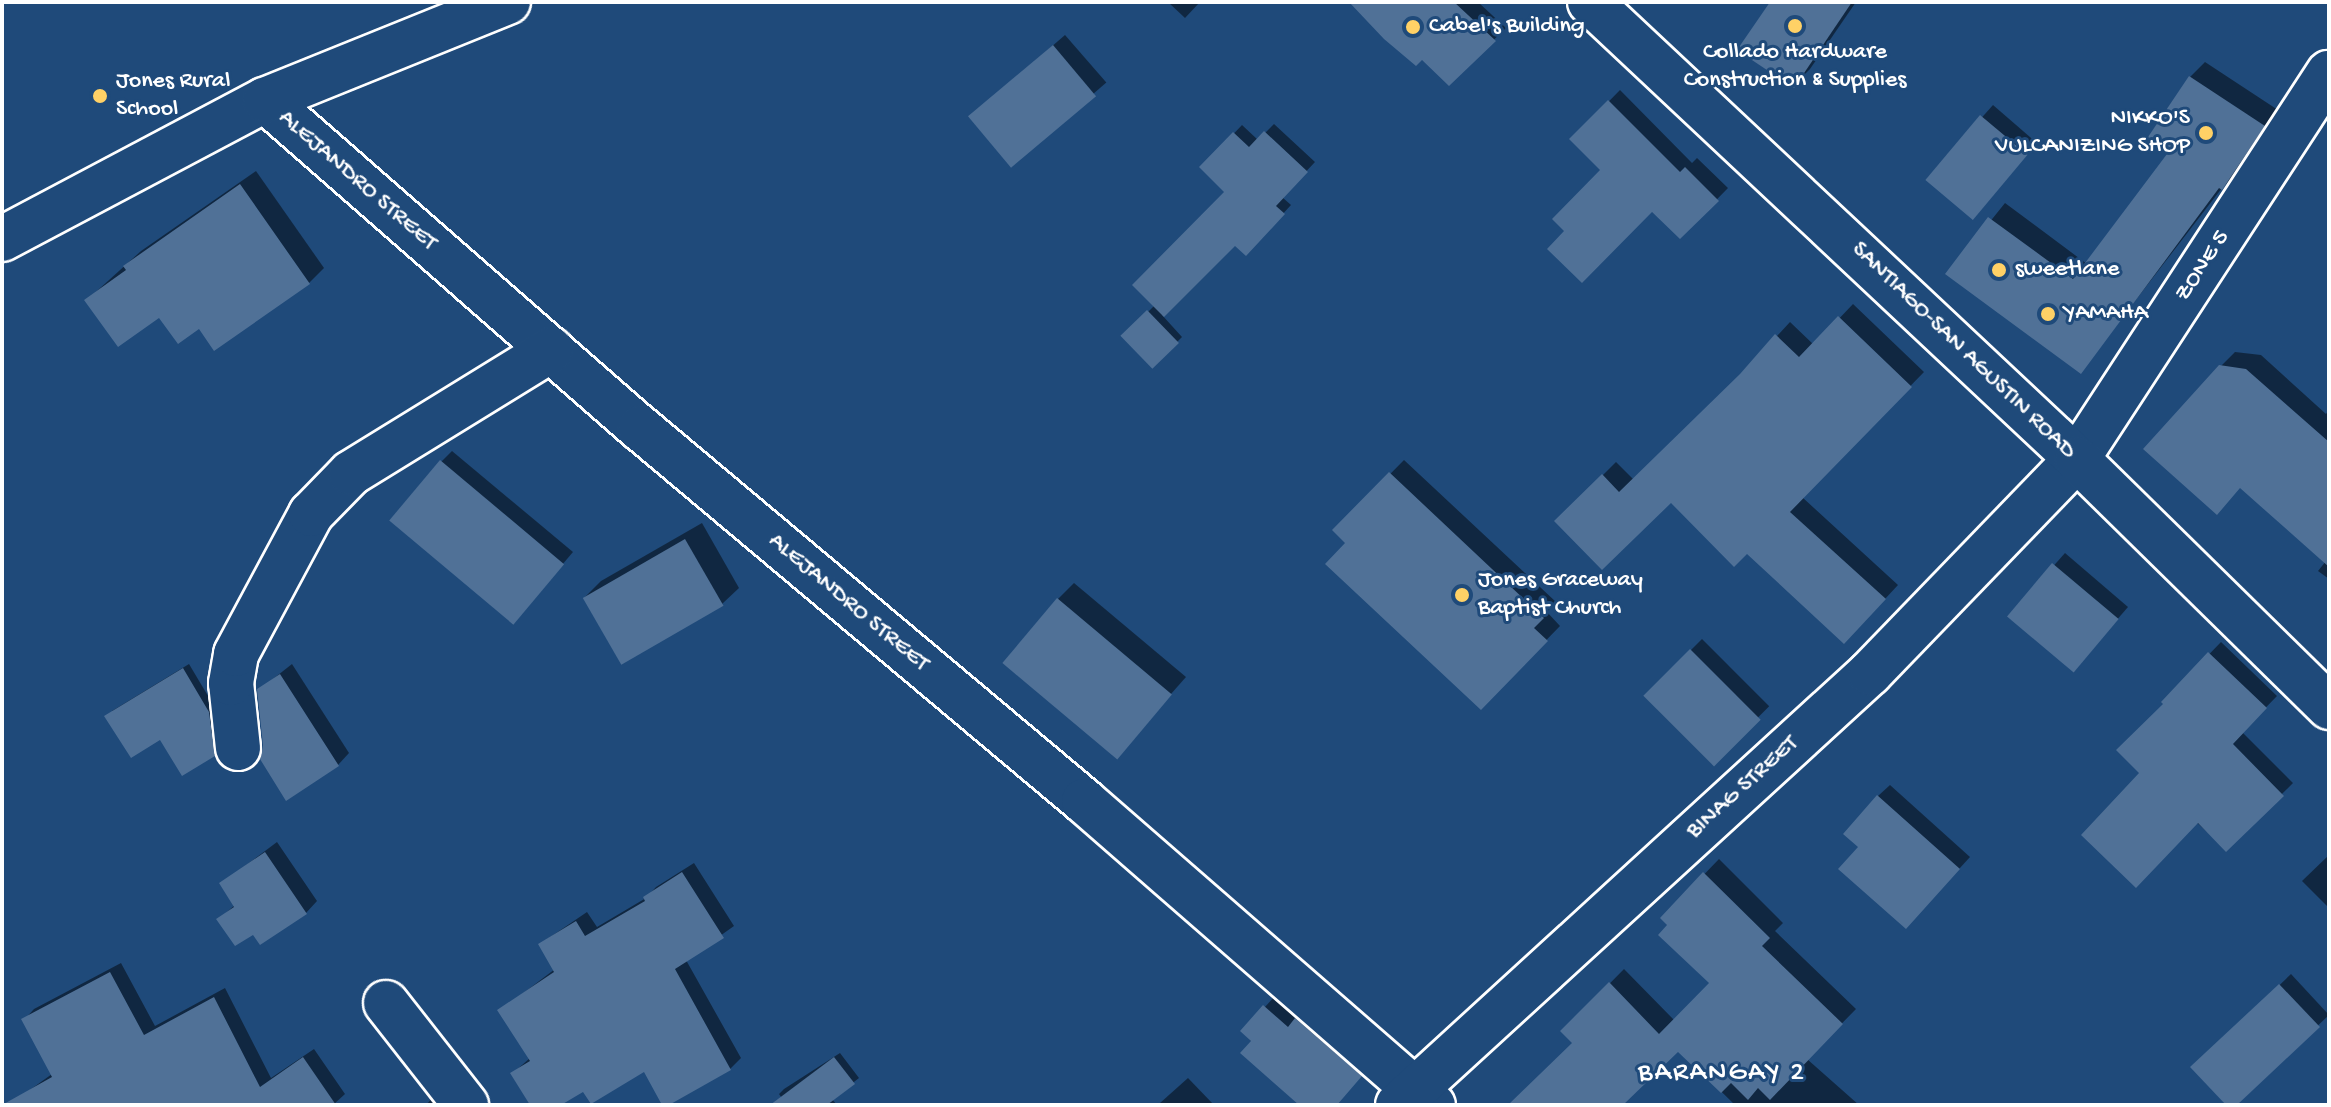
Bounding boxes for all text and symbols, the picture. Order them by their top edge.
place label: Cabel's Building [1429,13,1585,41]
marker: Collado Hardware Construction & Supplies [1786,17,1804,35]
marker: Cabel's Building [1404,18,1422,36]
place label: Collado Hardware Construction & Supplies [1684,39,1906,95]
place label: Jones Rural School [116,68,230,124]
marker: Jones Rural School [91,87,109,105]
street label: ALEJANDRO STREET [272,104,442,258]
place label: NIKKO'S VULCANIZING SHOP [1995,105,2190,161]
marker: NIKKO'S VULCANIZING SHOP [2197,124,2215,142]
street label: ZONE 5 [2169,225,2237,307]
street label: SANTIAGO-SAN AGUSTIN ROAD [1845,236,2081,466]
place label: sweetlane [2015,256,2119,284]
marker: sweetlane [1990,261,2008,279]
place label: YAMAHA [2064,300,2148,328]
marker: YAMAHA [2039,305,2057,323]
street label: ALEJANDRO STREET [762,527,934,679]
place label: Jones Graceway Baptist Church [1478,567,1643,623]
marker: Jones Graceway Baptist Church [1453,586,1471,604]
street label: BINAG STREET [1681,730,1805,846]
district label: BARANGAY 2 [1638,1057,1806,1091]

